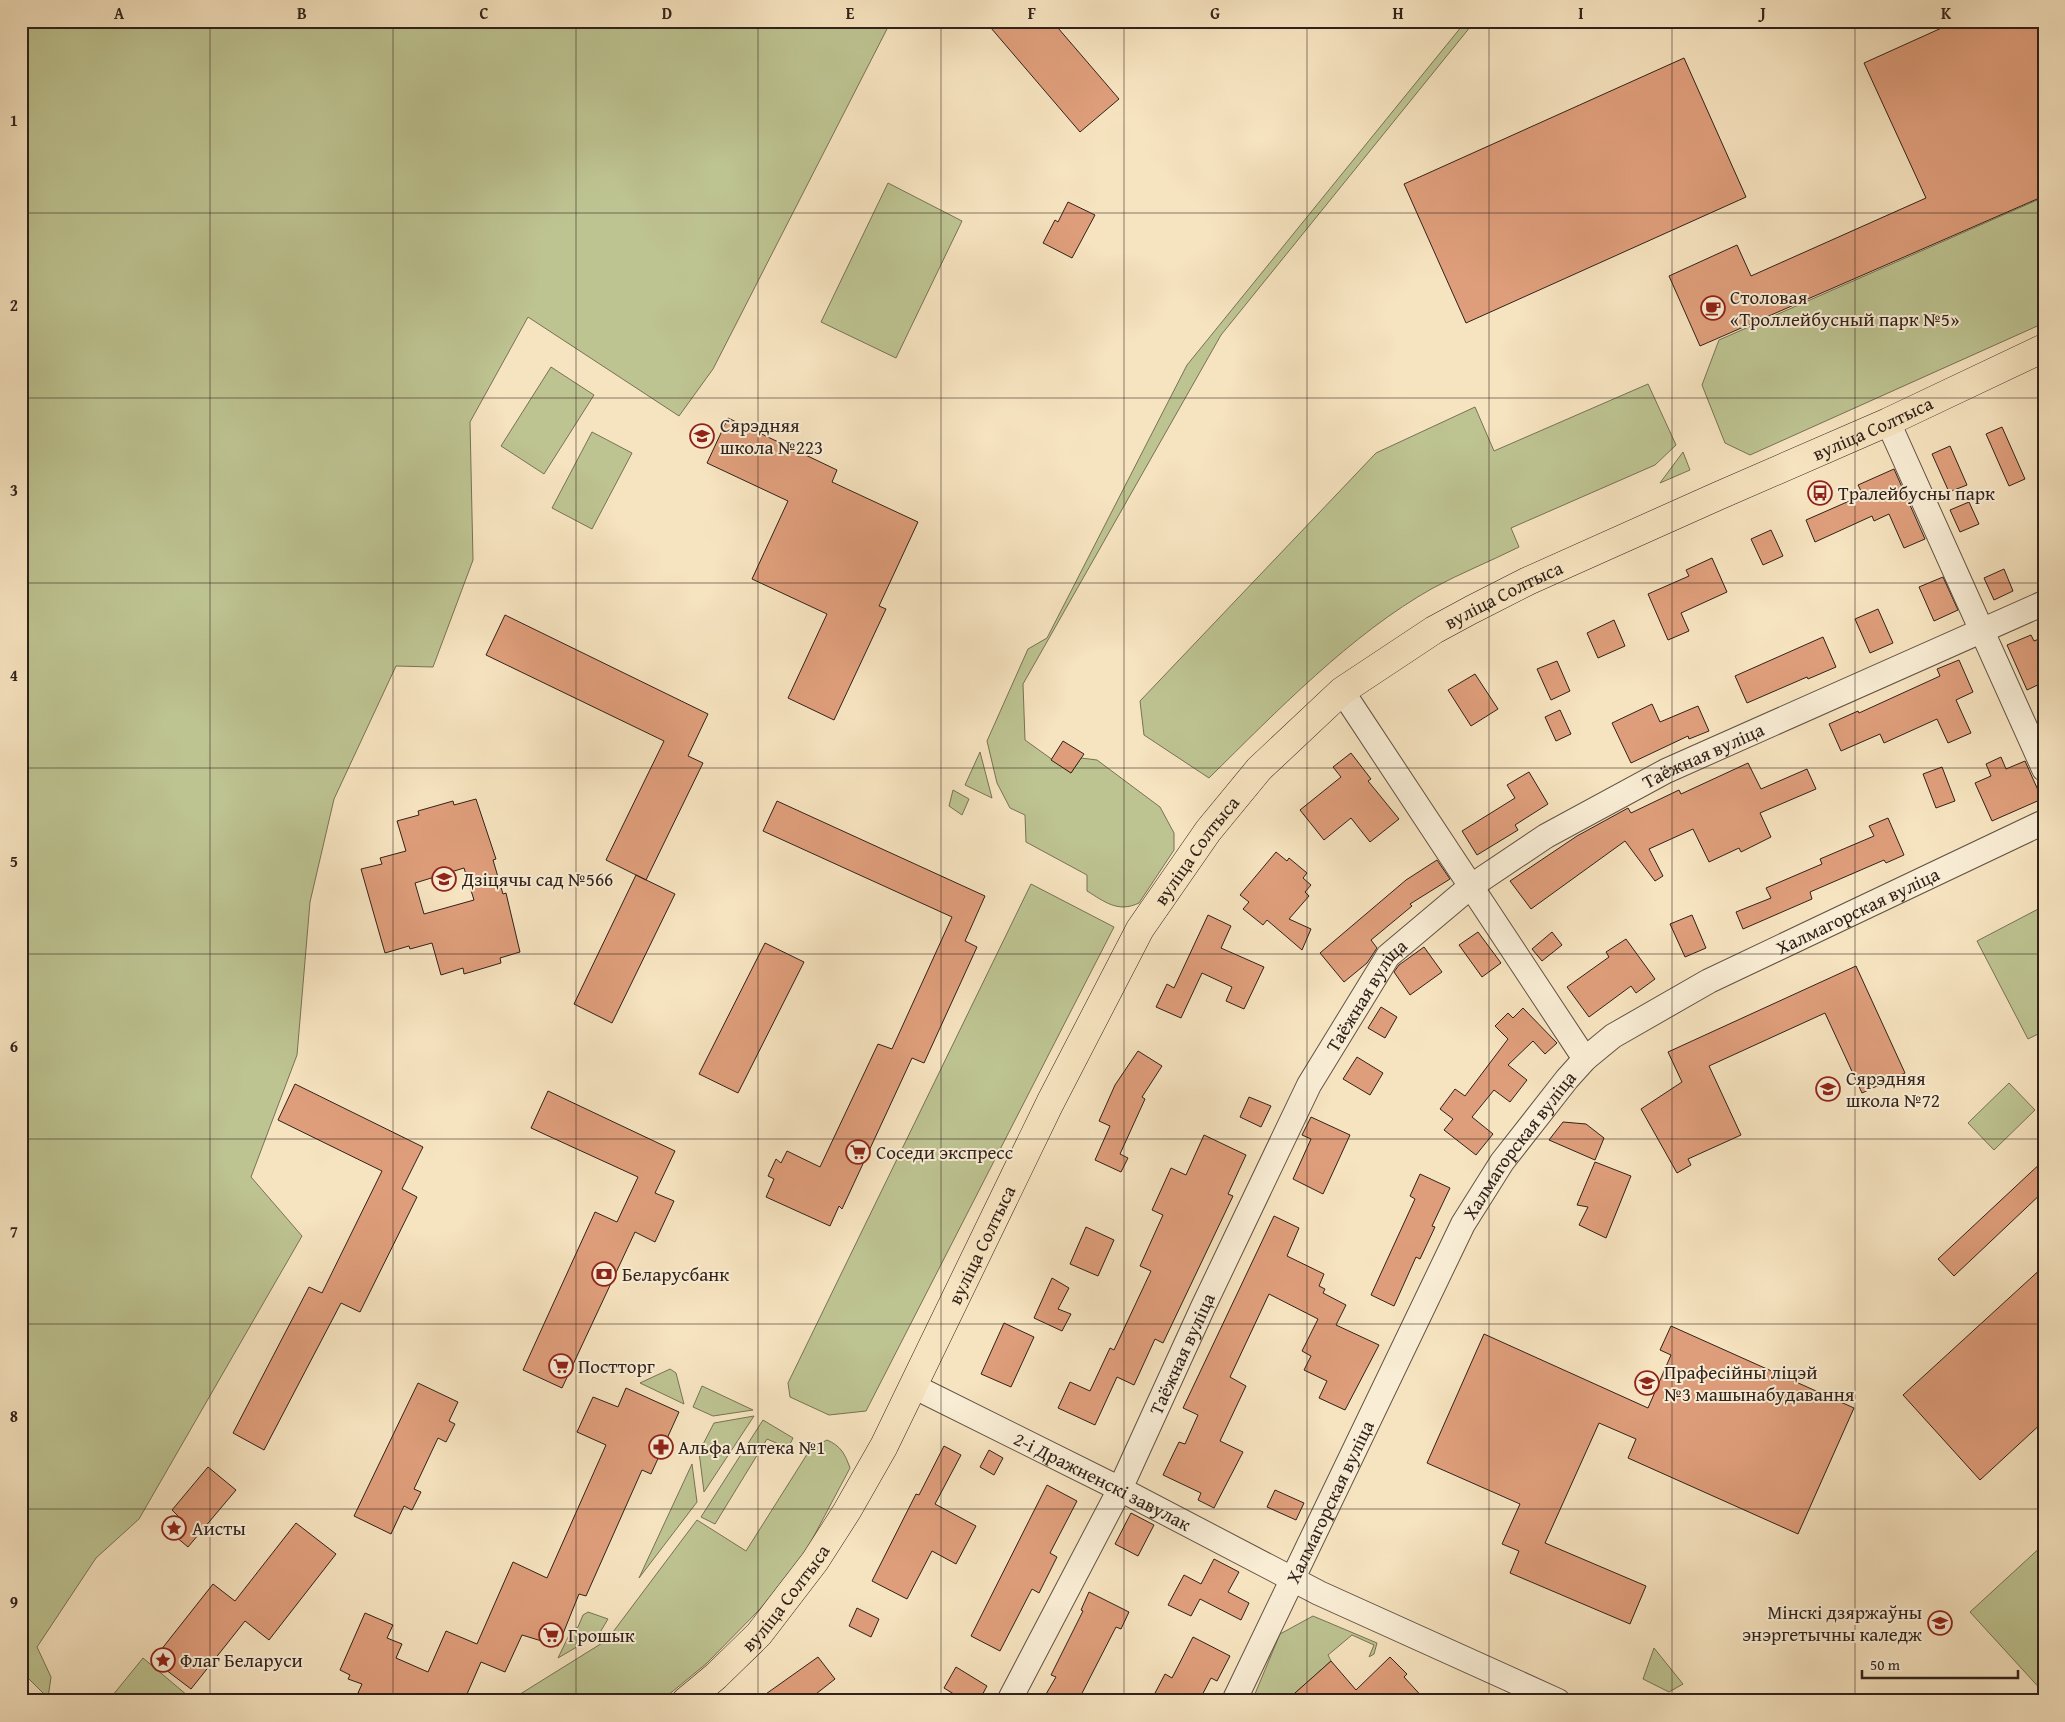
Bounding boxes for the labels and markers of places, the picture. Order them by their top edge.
place label: Столовая «Троллейбусный парк №5» [1730,283,1959,333]
cafe icon: Столовая «Троллейбусный парк №5» [1700,295,1726,321]
place label: Сярэдняя школа №223 [720,411,823,461]
school or university icon: Сярэдняя школа №223 [689,423,715,449]
place label: Тралейбусны парк [1838,479,1995,507]
bus stop icon: Тралейбусны парк [1807,480,1833,506]
place label: Дзіцячы сад №566 [461,865,613,893]
school or university icon: Дзіцячы сад №566 [431,866,457,892]
place label: Сярэдняя школа №72 [1846,1064,1940,1114]
school or university icon: Сярэдняя школа №72 [1815,1076,1841,1102]
place label: Соседи экспресс [876,1138,1013,1166]
supermarket icon: Соседи экспресс [845,1139,871,1165]
place label: Беларусбанк [622,1260,729,1288]
bank icon: Беларусбанк [591,1261,617,1287]
place label: Постторг [578,1352,655,1380]
supermarket icon: Постторг [548,1353,574,1379]
place label: Прафесійны ліцэй №3 машынабудавання [1664,1358,1855,1408]
school or university icon: Прафесійны ліцэй №3 машынабудавання [1634,1370,1660,1396]
place label: Альфа Аптека №1 [678,1433,826,1461]
pharmacy icon: Альфа Аптека №1 [648,1434,674,1460]
place label: Аисты [192,1514,246,1542]
place icon: Аисты [161,1515,187,1541]
place label: Мінскі дзяржаўны энэргетычны каледж [1742,1598,1922,1648]
school or university icon: Мінскі дзяржаўны энэргетычны каледж [1927,1610,1953,1636]
place label: Грошык [568,1621,635,1649]
supermarket icon: Грошык [538,1622,564,1648]
place label: Флаг Беларуси [180,1646,303,1674]
place icon: Флаг Беларуси [150,1647,176,1673]

